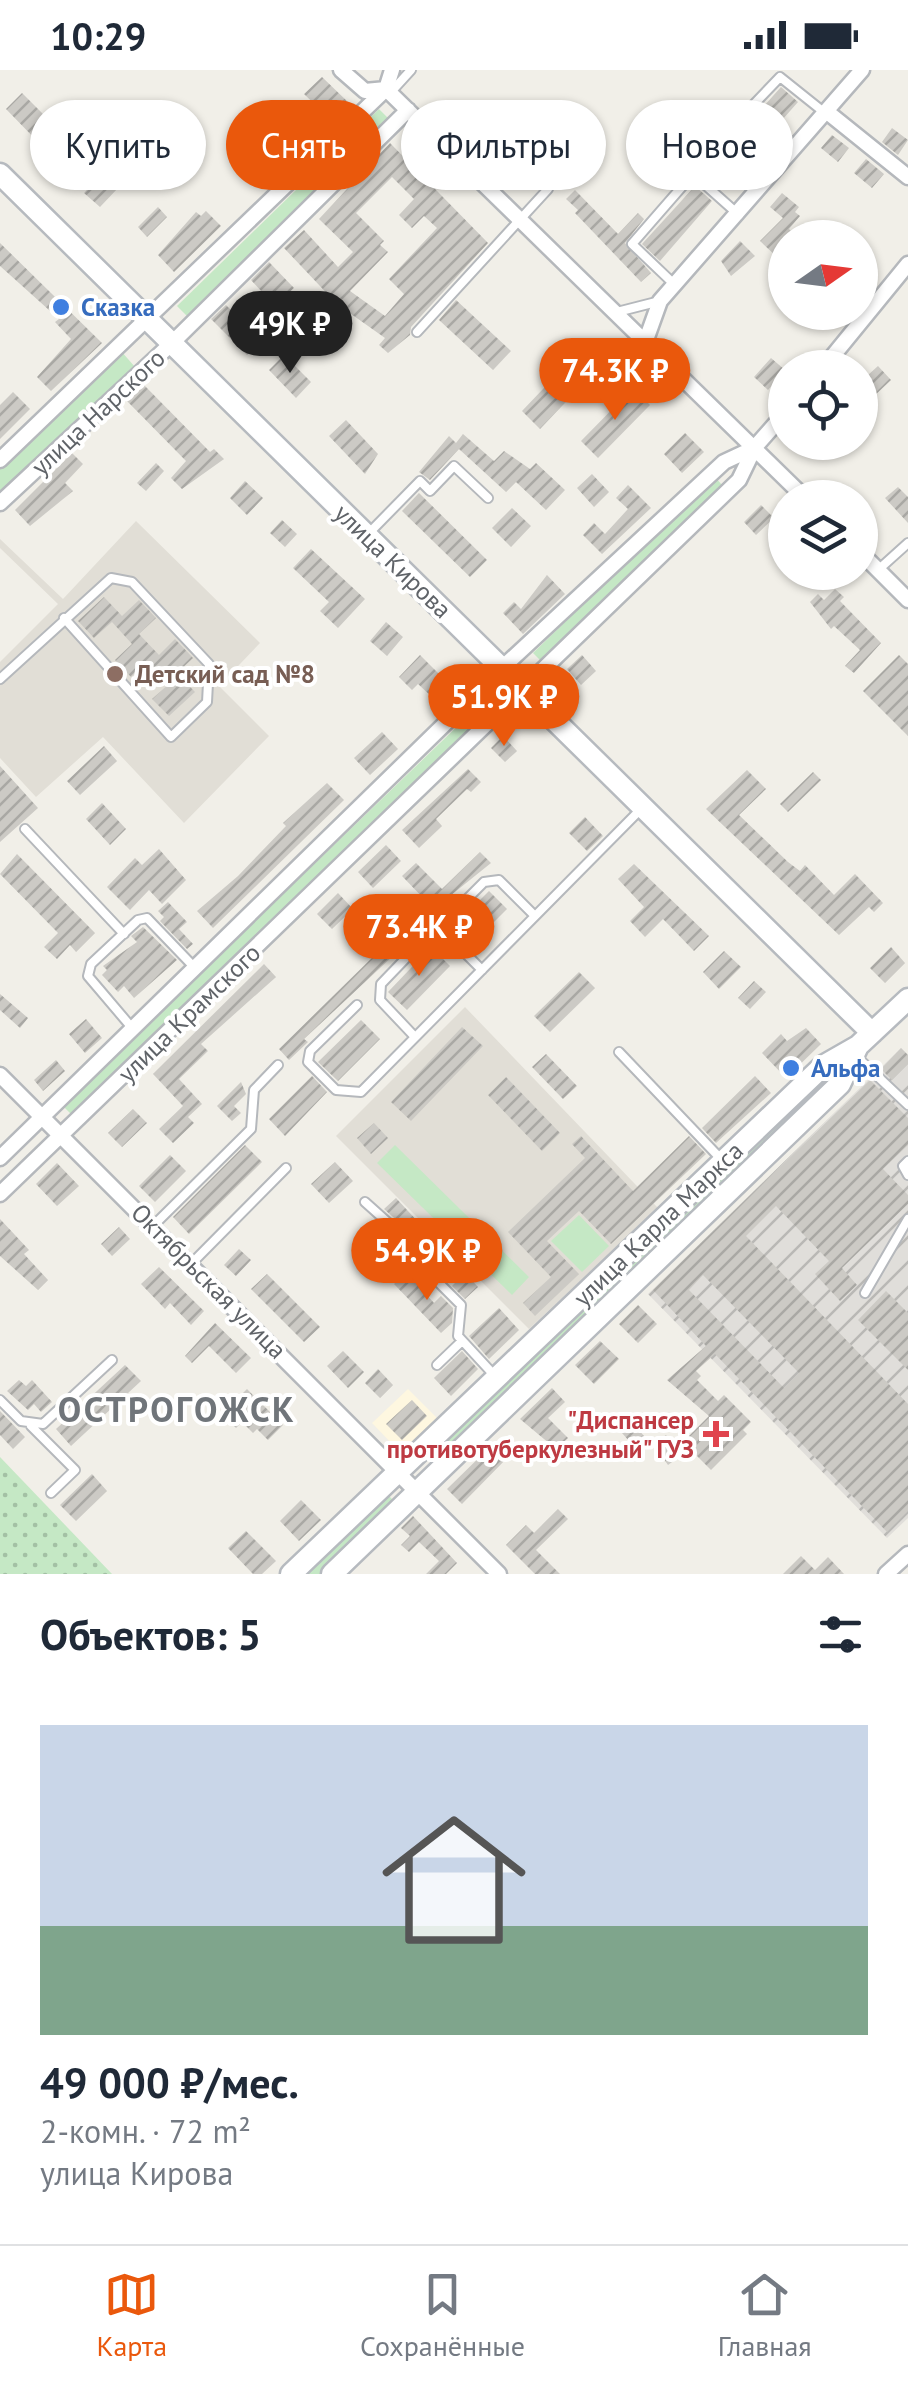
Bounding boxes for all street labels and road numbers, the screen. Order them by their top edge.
street label: улица Нарского [24,342,172,482]
street label: улица Кирова [328,497,458,625]
street label: улица Крамского [111,937,267,1089]
street label: улица Карла Маркса [566,1135,750,1313]
street label: Октябрьская улица [125,1197,293,1365]

